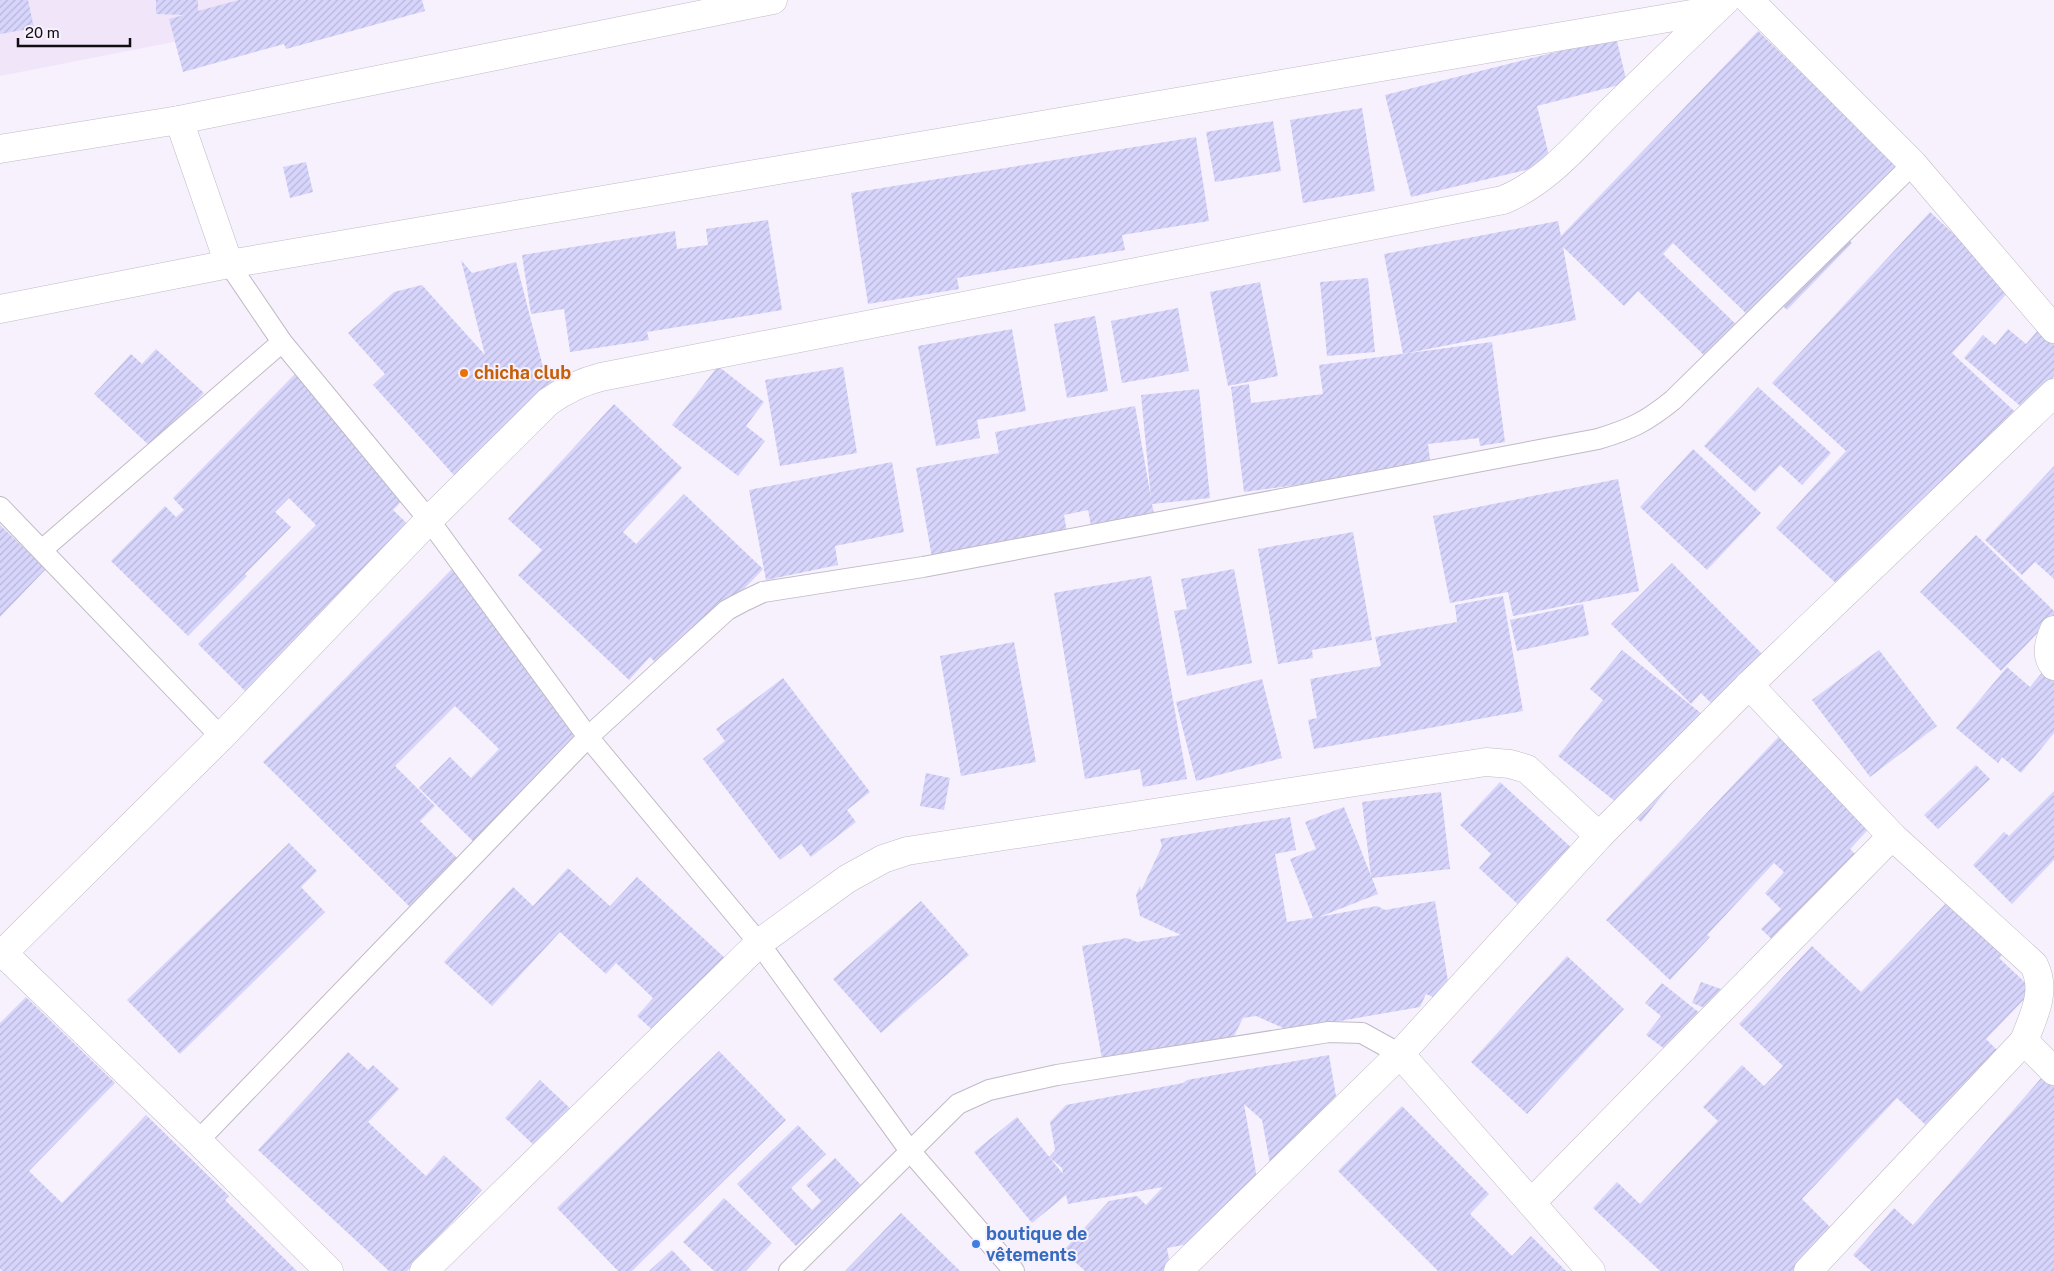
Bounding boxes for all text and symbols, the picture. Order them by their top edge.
scale bar [18,15,130,47]
text: 20 m [25,24,60,41]
place label: chicha club [474,362,571,383]
marker: chicha club [458,367,470,379]
place label: boutique de vêtements [986,1223,1088,1265]
marker: boutique de vêtements [970,1238,982,1250]

